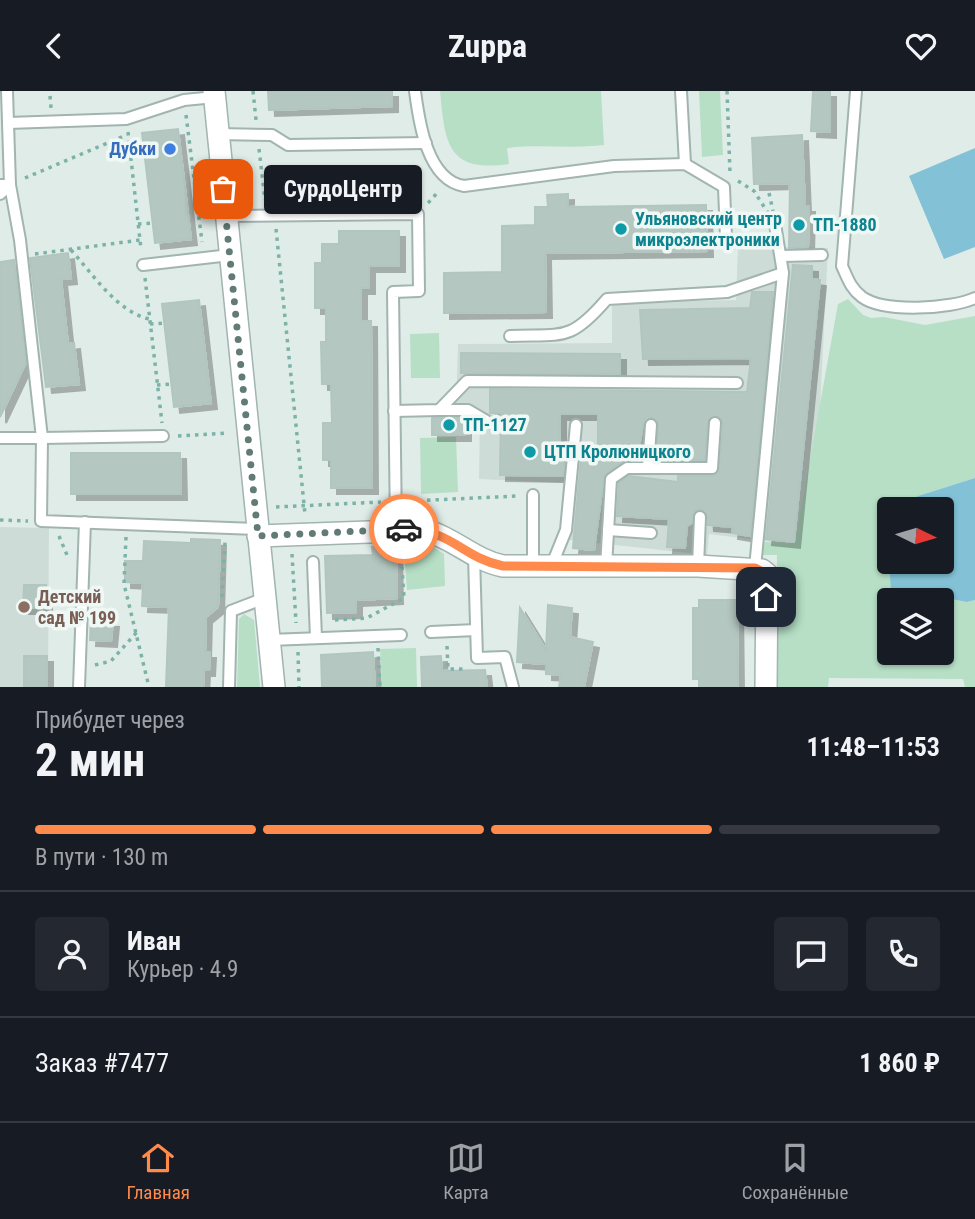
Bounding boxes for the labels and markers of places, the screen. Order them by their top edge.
place label: Дубки [109,138,156,159]
marker: Дубки [162,141,178,157]
pin [193,159,253,219]
callout: СурдоЦентр [265,165,422,213]
place label: Ульяновский центр микроэлектроники [635,208,782,250]
place label: ТП-1880 [813,214,877,235]
marker: ТП-1880 [791,217,807,233]
marker: Ульяновский центр микроэлектроники [613,221,629,237]
place label: ТП-1127 [463,414,527,435]
marker: ТП-1127 [441,417,457,433]
place label: ЦТП Кролюницкого [544,441,691,462]
marker: ЦТП Кролюницкого [522,444,538,460]
pin [736,567,796,627]
place label: Детский сад № 199 [38,586,116,628]
marker: Детский сад № 199 [16,599,32,615]

